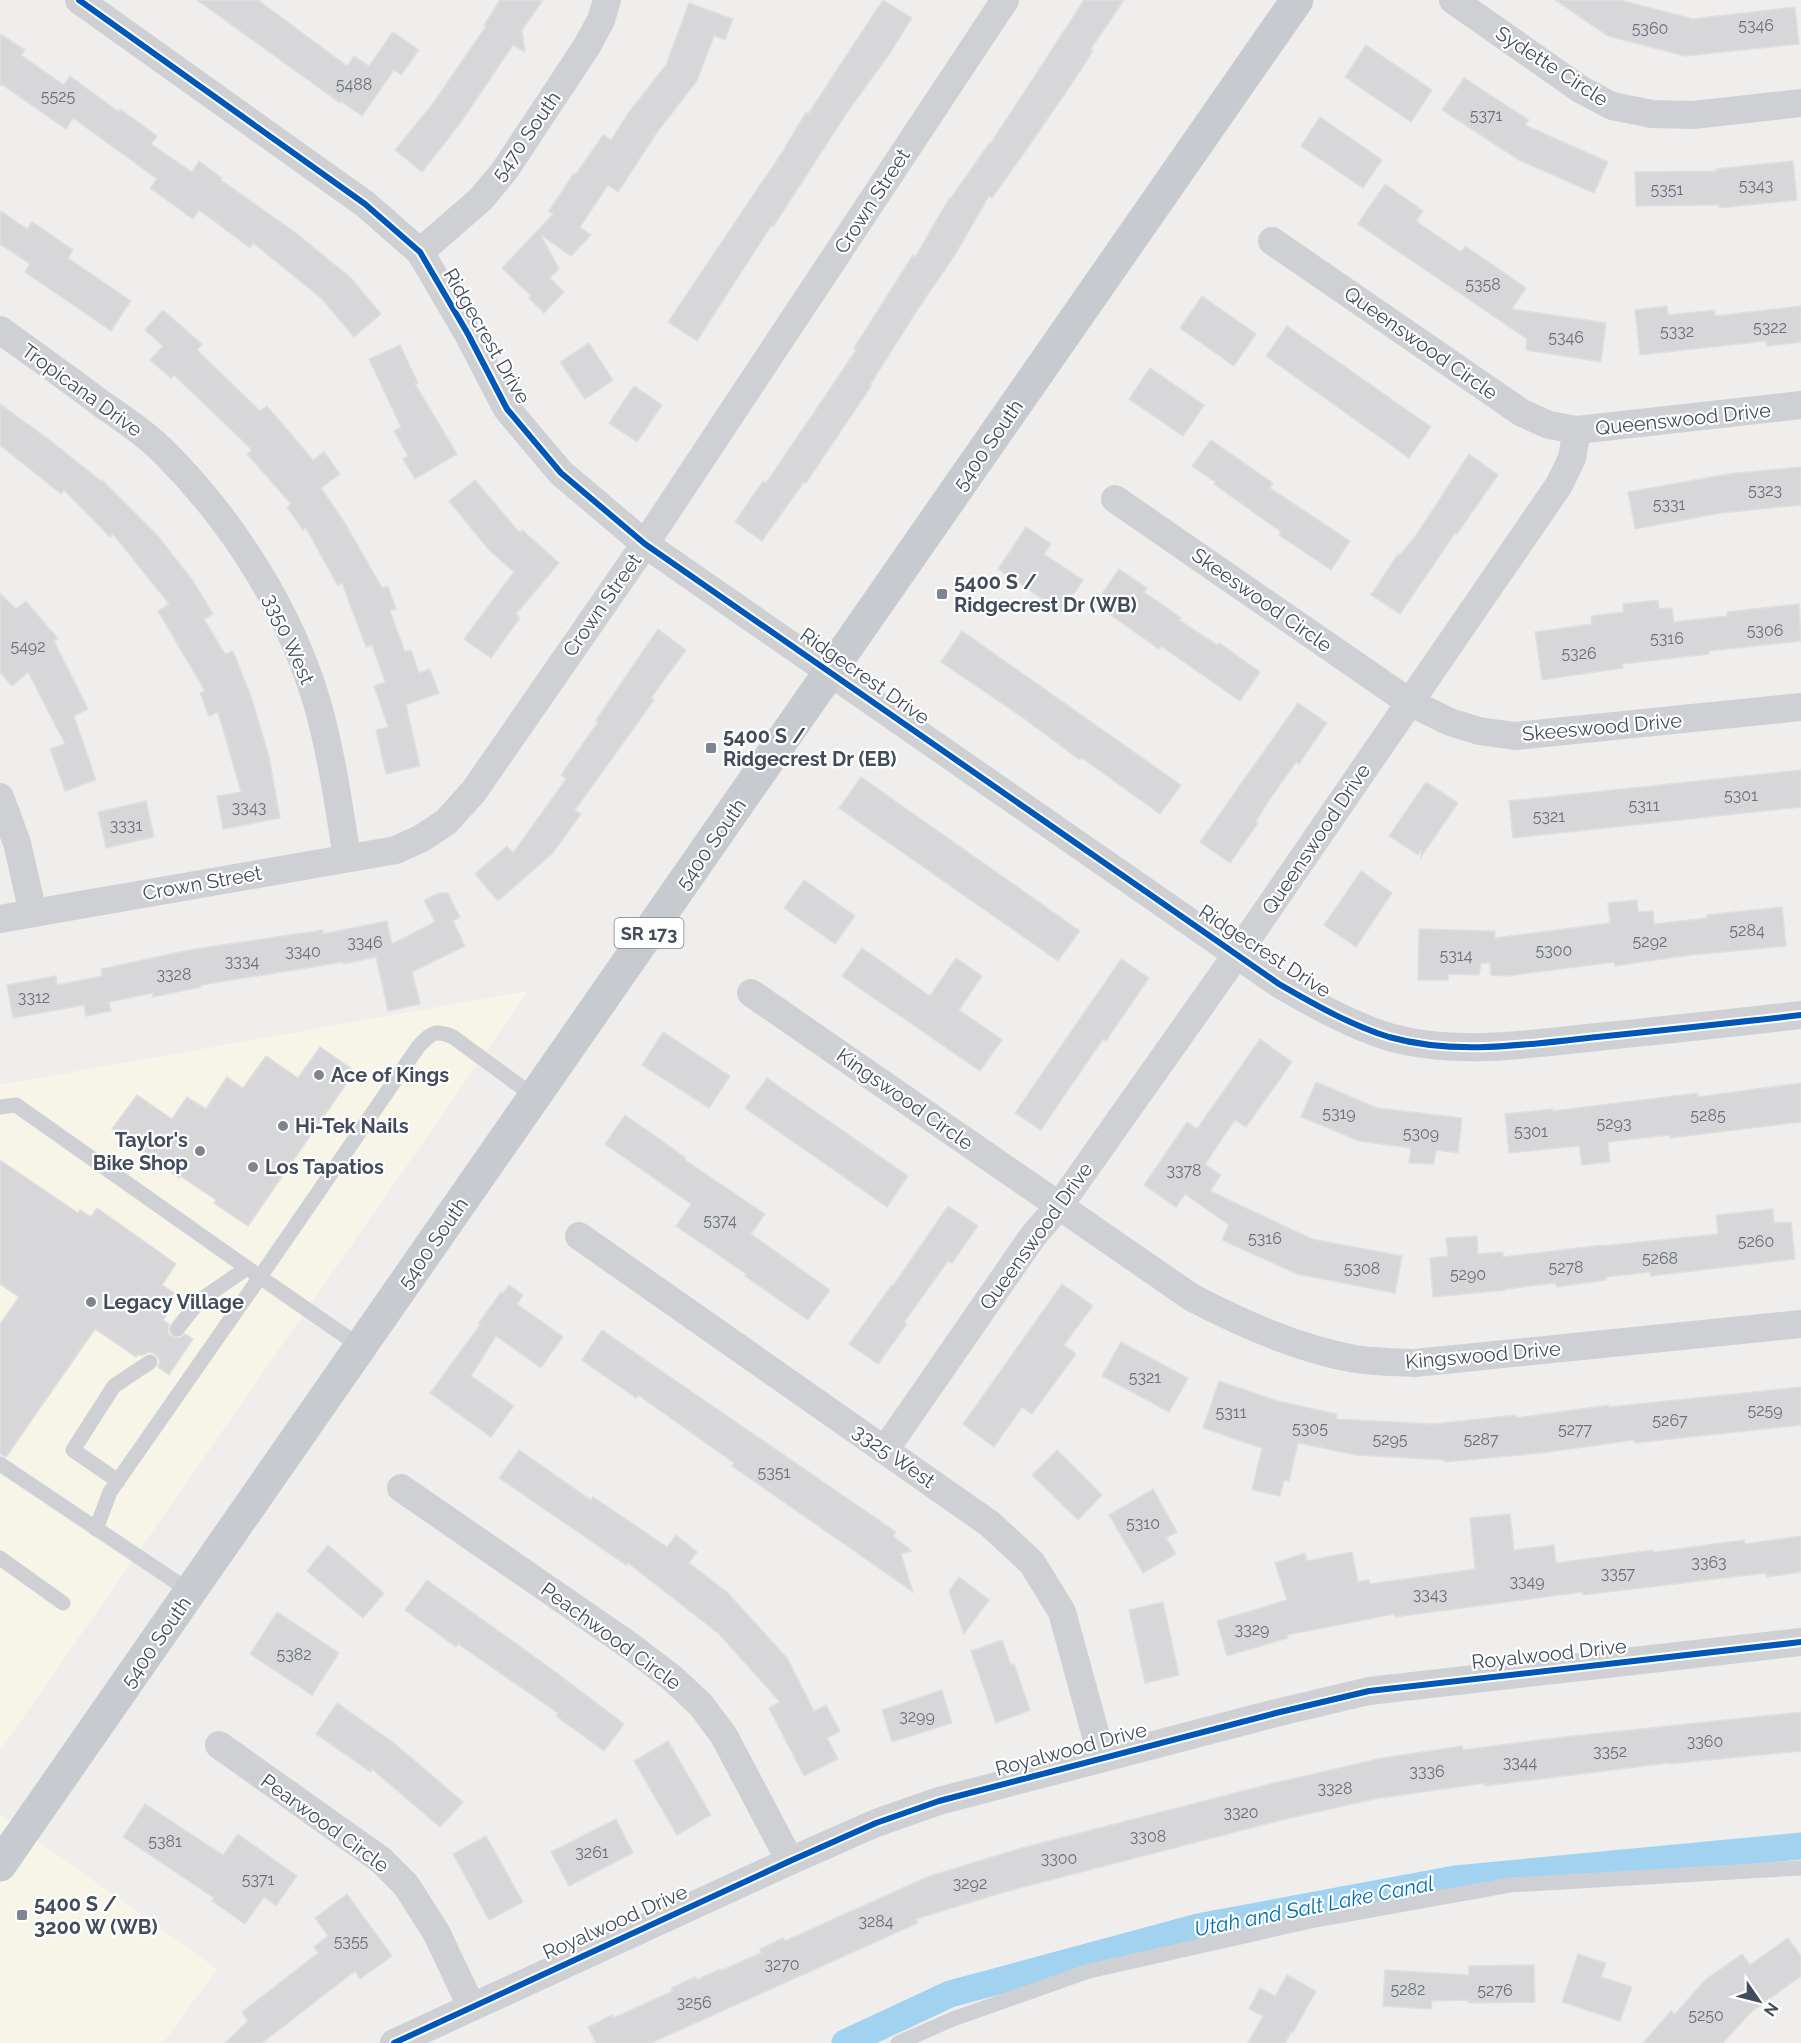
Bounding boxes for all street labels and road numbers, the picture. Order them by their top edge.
street label: Sydette Circle [1491,21,1613,111]
street label: 5470 South [486,87,566,185]
street label: Crown Street [829,144,915,258]
street label: Ridgecrest Drive [438,264,536,408]
street label: Queenswood Circle [1340,281,1502,405]
street label: Tropicana Drive [17,338,147,442]
street label: 5400 South [948,395,1028,495]
street label: Queenswood Drive [1594,398,1772,440]
street label: Skeeswood Circle [1187,543,1337,657]
street label: Crown Street [558,549,647,661]
street label: 3350 West [258,590,320,688]
street label: Ridgecrest Drive [796,622,935,730]
street label: Skeeswood Drive [1521,708,1683,746]
street label: Queenswood Drive [1257,759,1375,919]
street label: 5400 South [671,794,751,894]
street label: Crown Street [141,861,264,905]
street label: Ridgecrest Drive [1195,899,1336,1003]
road number: SR 173 [614,918,684,948]
street label: Kingswood Circle [832,1043,978,1155]
street label: Queenswood Drive [974,1157,1098,1314]
street label: 5400 South [393,1193,473,1293]
street label: Kingswood Drive [1404,1336,1562,1374]
street label: 3325 West [848,1419,940,1493]
street label: Peachwood Circle [536,1577,686,1695]
street label: 5400 South [116,1592,196,1692]
street label: Royalwood Drive [1470,1634,1628,1674]
street label: Royalwood Drive [993,1717,1150,1781]
street label: Pearwood Circle [256,1769,394,1878]
street label: Royalwood Drive [539,1879,691,1965]

